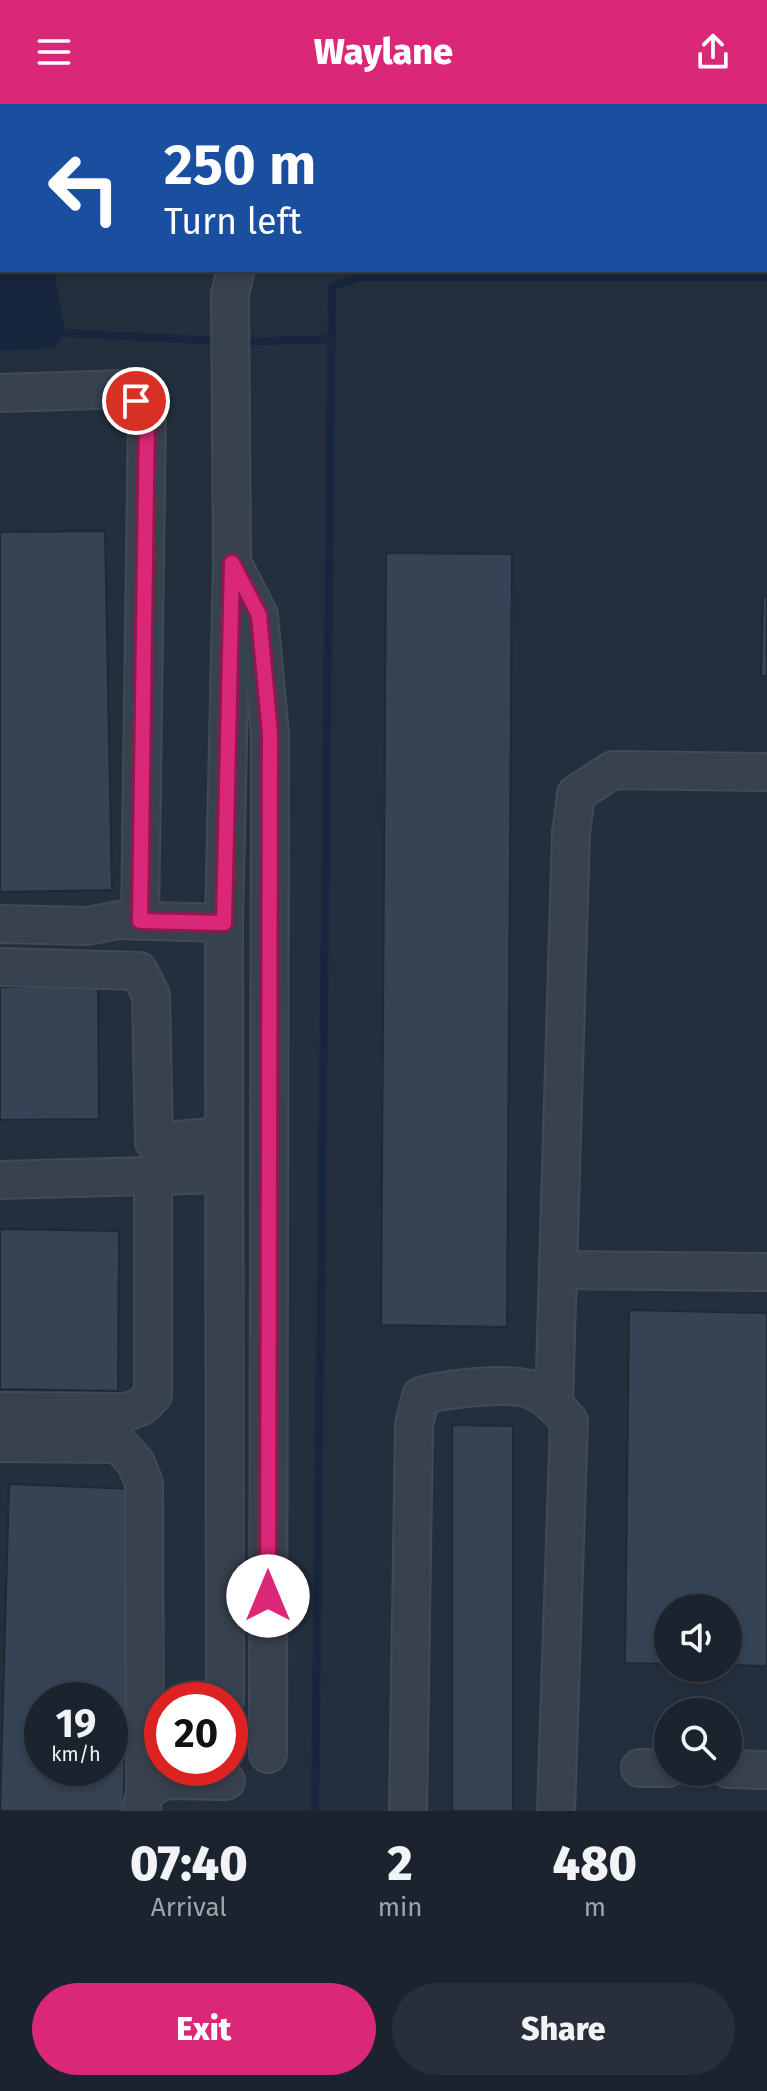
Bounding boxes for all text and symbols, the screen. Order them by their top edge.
icon: menu [32,30,76,74]
text: Waylane [314,30,453,74]
icon: share [691,30,735,74]
text: 250 m [164,132,316,199]
icon: left [32,136,136,240]
text: Turn left [164,200,302,244]
pin [102,367,170,435]
icon: arrive [114,379,158,423]
position arrow [226,1554,310,1638]
map controls [654,1594,742,1786]
button: sound [654,1594,742,1682]
speed limit sign: 20 [144,1682,248,1786]
button: search [654,1698,742,1786]
text: 19 [56,1700,96,1748]
text: km/h [51,1742,101,1766]
text: 07:40 [130,1835,248,1893]
text: 2 [388,1835,413,1893]
text: 480 [553,1835,637,1893]
text: Arrival [151,1892,227,1923]
text: min [378,1892,423,1923]
text: m [584,1892,606,1923]
button: Exit [32,1983,376,2075]
button: Share [392,1983,735,2075]

